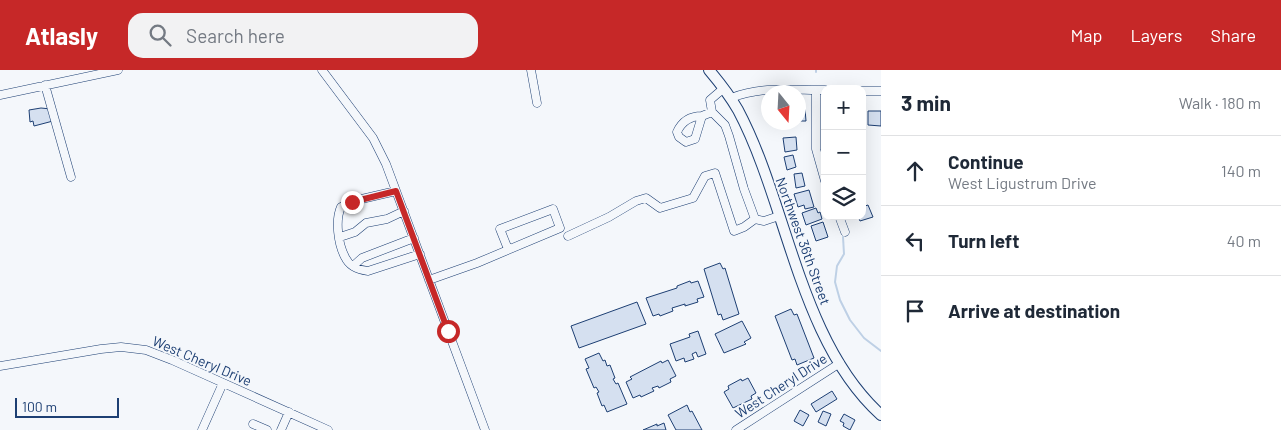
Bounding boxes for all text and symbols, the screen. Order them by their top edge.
search box [128,13,478,58]
text: Atlasly [25,21,98,50]
icon: search [146,21,174,49]
text: Search here [186,24,285,47]
text: Map [1070,24,1102,46]
text: Layers [1130,24,1183,46]
text: Share [1211,24,1256,46]
north arrow [761,85,806,130]
map controls [821,85,866,220]
button: + [821,85,866,130]
text: 3 min [901,90,951,115]
text: Walk · 180 m [1179,93,1261,112]
button: − [821,130,866,175]
text: Continue [948,150,1024,173]
icon: ahead [901,157,929,185]
text: 140 m [1221,161,1261,180]
text: West Ligustrum Drive [948,173,1097,192]
street label: Northwest 36th Street [772,175,835,307]
button: layers [821,175,866,220]
route end [341,191,364,214]
icon: left [901,227,929,255]
text: Turn left [948,229,1019,252]
text: 40 m [1227,231,1261,250]
icon: arrive [901,297,929,325]
text: Arrive at destination [948,299,1120,322]
route start [437,320,460,343]
street label: West Cheryl Drive [150,332,254,389]
street label: West Cheryl Drive [732,350,830,422]
scale bar [15,395,119,418]
text: 100 m [22,398,57,415]

